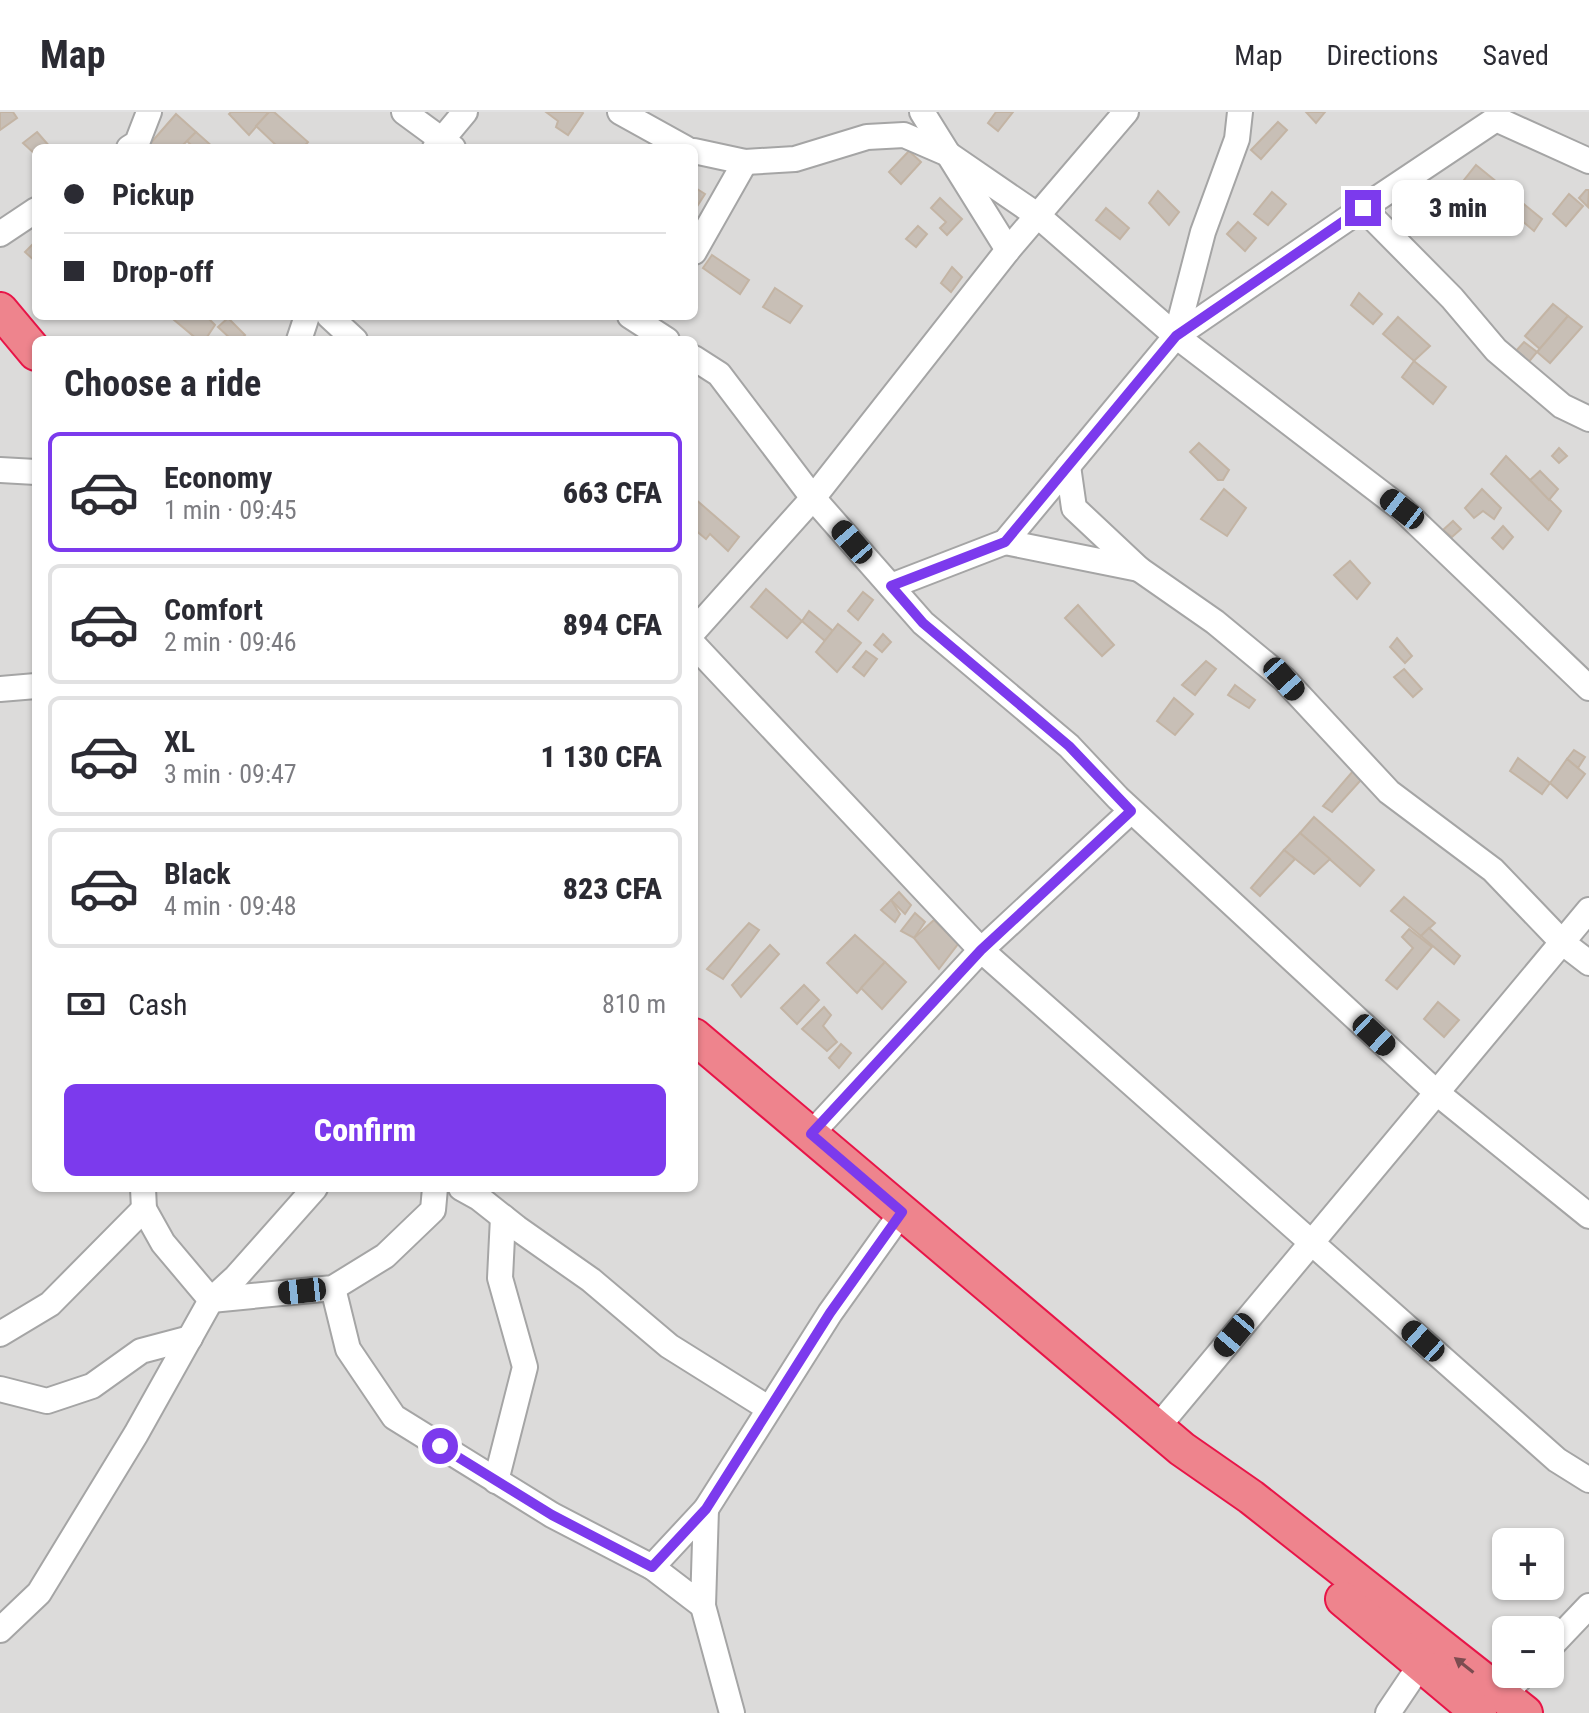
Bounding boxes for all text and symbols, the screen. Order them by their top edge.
text: Map [40,33,106,77]
text: Map [1234,39,1283,72]
text: Directions [1327,39,1438,72]
text: Saved [1482,39,1549,72]
text: Pickup [112,177,194,212]
callout: 3 min [1391,180,1523,236]
route end [1345,190,1381,226]
text: 3 min [1429,193,1487,223]
text: Drop-off [112,254,214,289]
text: Choose a ride [64,363,261,405]
icon: car [68,456,140,528]
text: Economy [164,460,272,495]
text: 663 CFA [563,475,662,510]
car [1376,485,1428,533]
text: 1 min · 09:45 [164,495,297,525]
car [827,516,877,568]
icon: car [68,588,140,660]
text: Comfort [164,592,263,627]
text: 894 CFA [563,607,662,642]
text: 2 min · 09:46 [164,627,297,657]
car [1259,653,1309,705]
icon: car [68,720,140,792]
text: XL [164,724,195,759]
text: 1 130 CFA [541,739,662,774]
text: 3 min · 09:47 [164,759,297,789]
icon: car [68,852,140,924]
text: Black [164,856,231,891]
text: 823 CFA [563,871,662,906]
text: 4 min · 09:48 [164,891,297,921]
icon: cash [64,982,108,1026]
text: Cash [128,987,188,1022]
text: 810 m [602,989,666,1019]
car [1348,1010,1400,1060]
button: Confirm [64,1084,666,1176]
car [277,1277,327,1305]
car [1209,1309,1259,1361]
car [1397,1316,1449,1366]
route start [422,1428,458,1464]
map controls [1492,1528,1564,1688]
button: + [1492,1528,1564,1600]
button: − [1492,1616,1564,1688]
one-way arrow [1454,1658,1474,1674]

